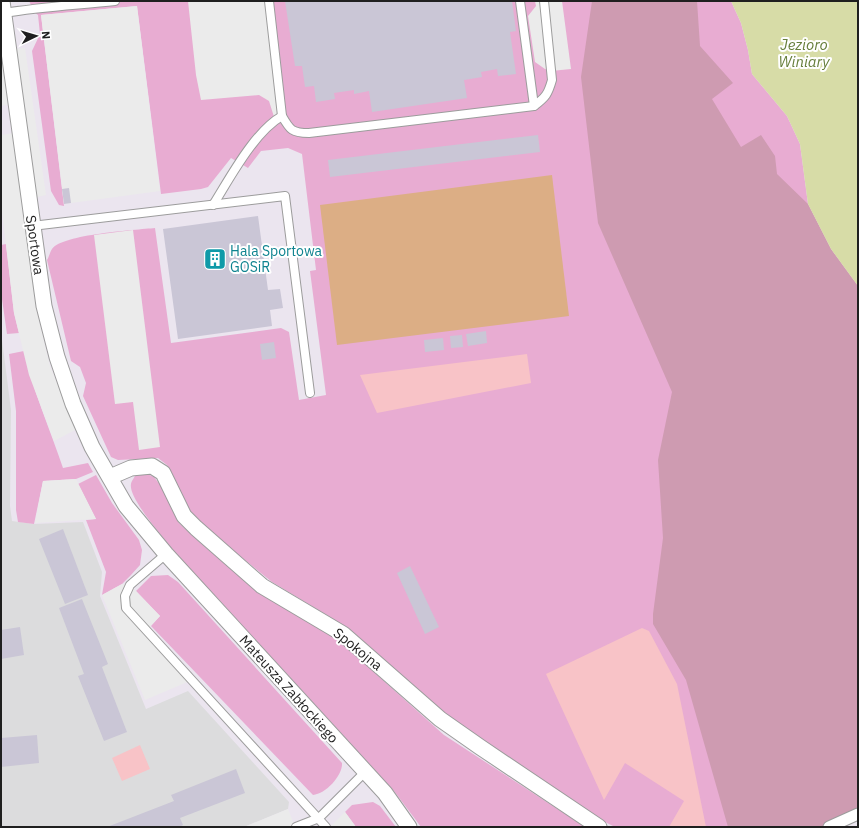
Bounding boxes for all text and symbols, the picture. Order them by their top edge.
north arrow [16,16,56,56]
text: N [39,31,53,40]
water label: Jezioro Winiary [779,35,830,71]
street label: Sportowa [22,214,48,276]
place label: Hala Sportowa GOSiR [230,242,323,276]
building icon: Hala Sportowa GOSiR [202,246,228,272]
street label: Spokojna [330,624,387,675]
street label: Mateusza Zabłockiego [236,631,342,747]

